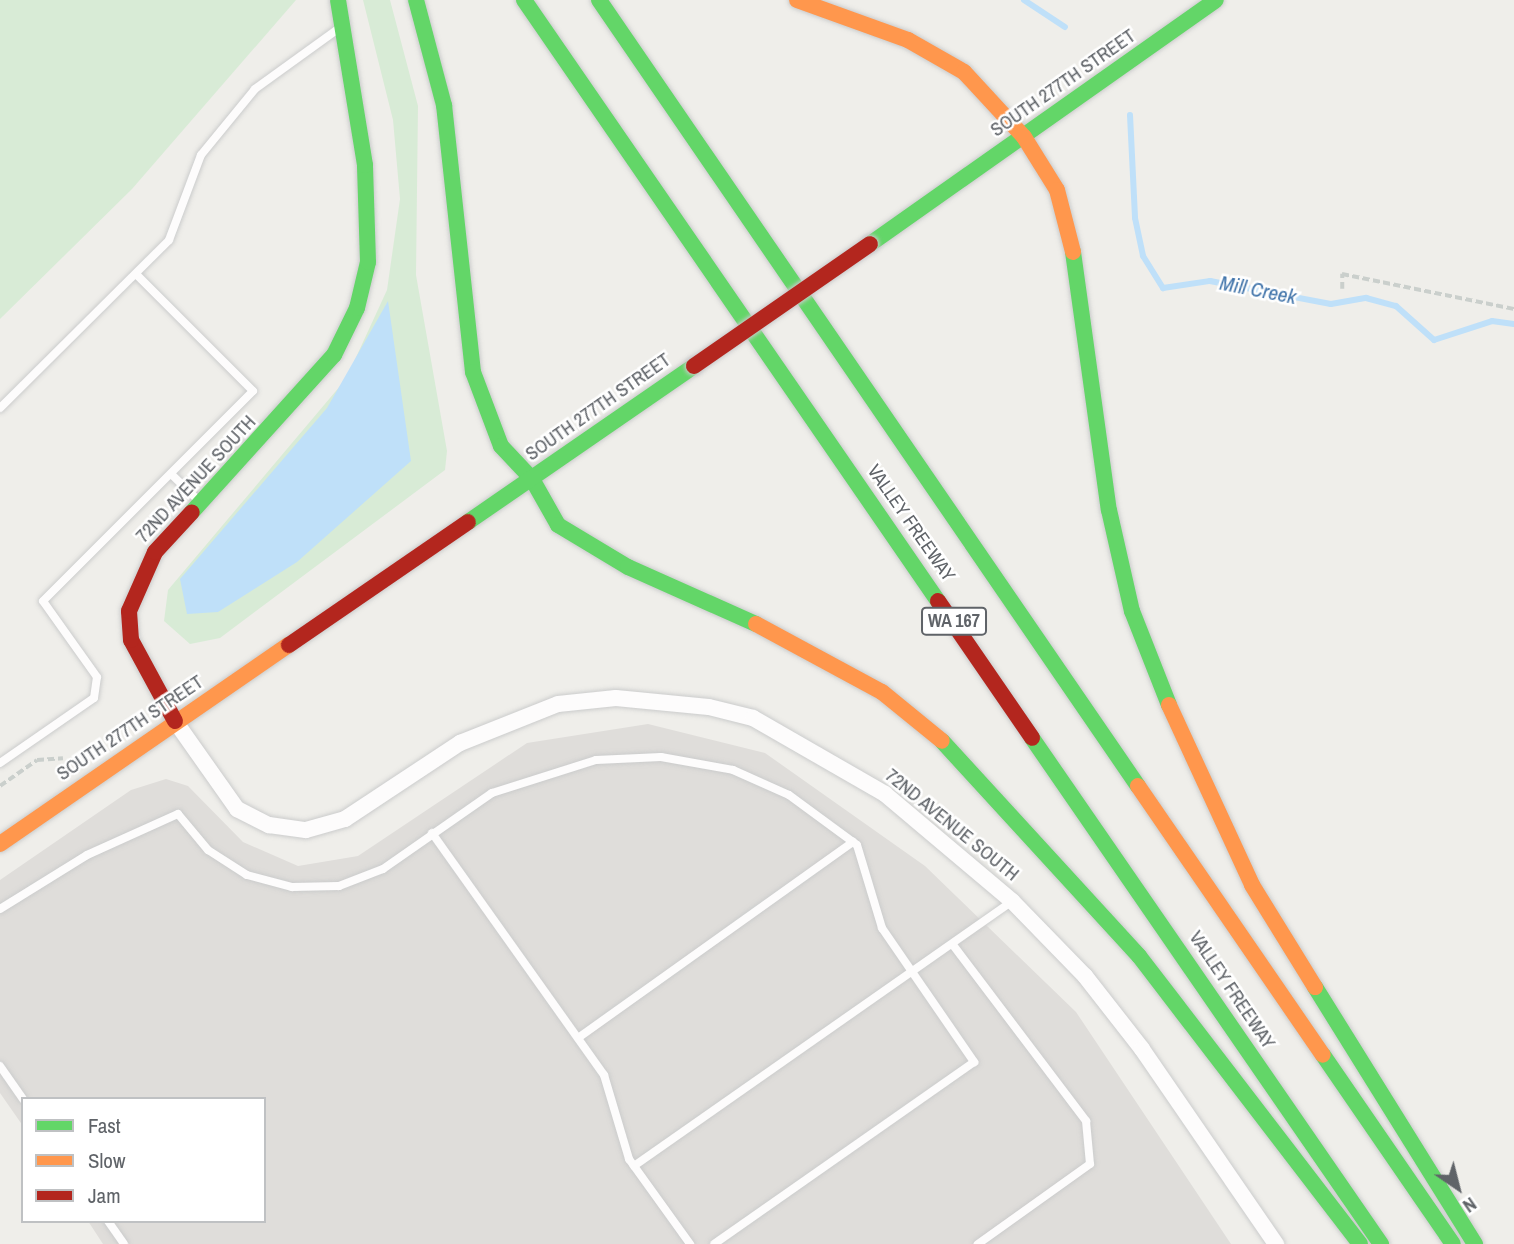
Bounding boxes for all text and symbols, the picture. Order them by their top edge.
street label: SOUTH 277TH STREET [986,25,1140,141]
water label: Mill Creek [1218,270,1298,310]
street label: SOUTH 277TH STREET [521,349,675,465]
street label: 72ND AVENUE SOUTH [131,411,261,547]
street label: VALLEY FREEWAY [862,460,960,586]
road number: WA 167 [919,606,989,636]
street label: SOUTH 277TH STREET [53,671,207,785]
street label: 72ND AVENUE SOUTH [880,764,1024,886]
street label: VALLEY FREEWAY [1184,927,1280,1053]
legend [21,1097,266,1223]
text: Fast [88,1111,121,1140]
text: Slow [88,1146,125,1175]
north arrow [1423,1153,1493,1223]
text: Jam [88,1181,121,1210]
text: N [1458,1191,1482,1219]

